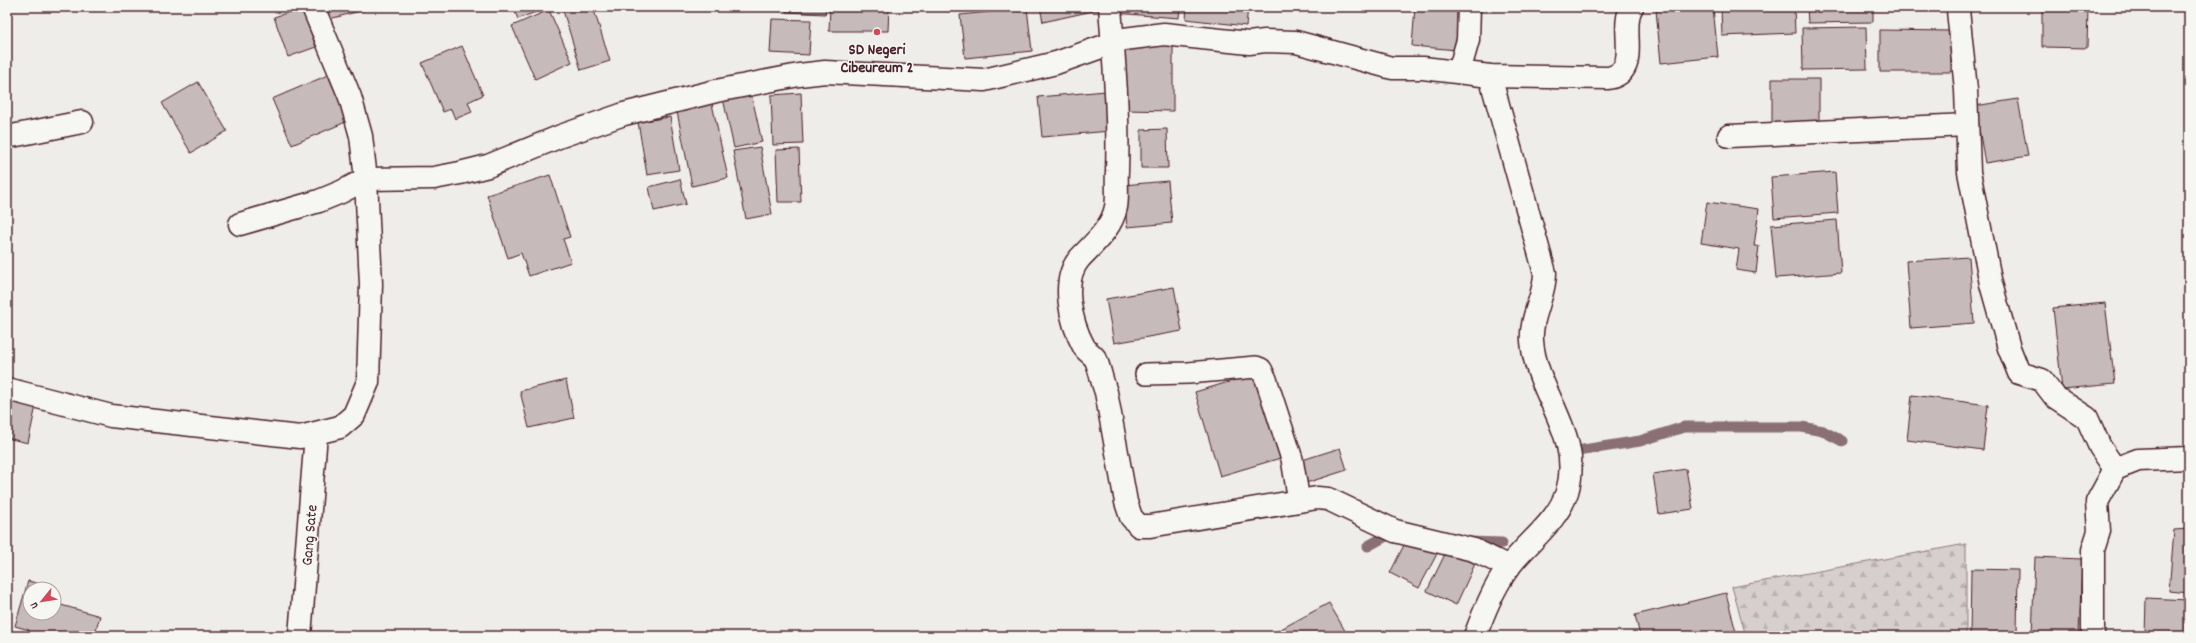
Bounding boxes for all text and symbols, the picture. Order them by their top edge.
marker: SD Negeri Cibeureum 2 [872,27,882,37]
place label: SD Negeri Cibeureum 2 [840,39,914,80]
street label: Gang Sate [296,504,325,567]
north arrow [22,581,62,621]
text: U [27,599,43,611]

